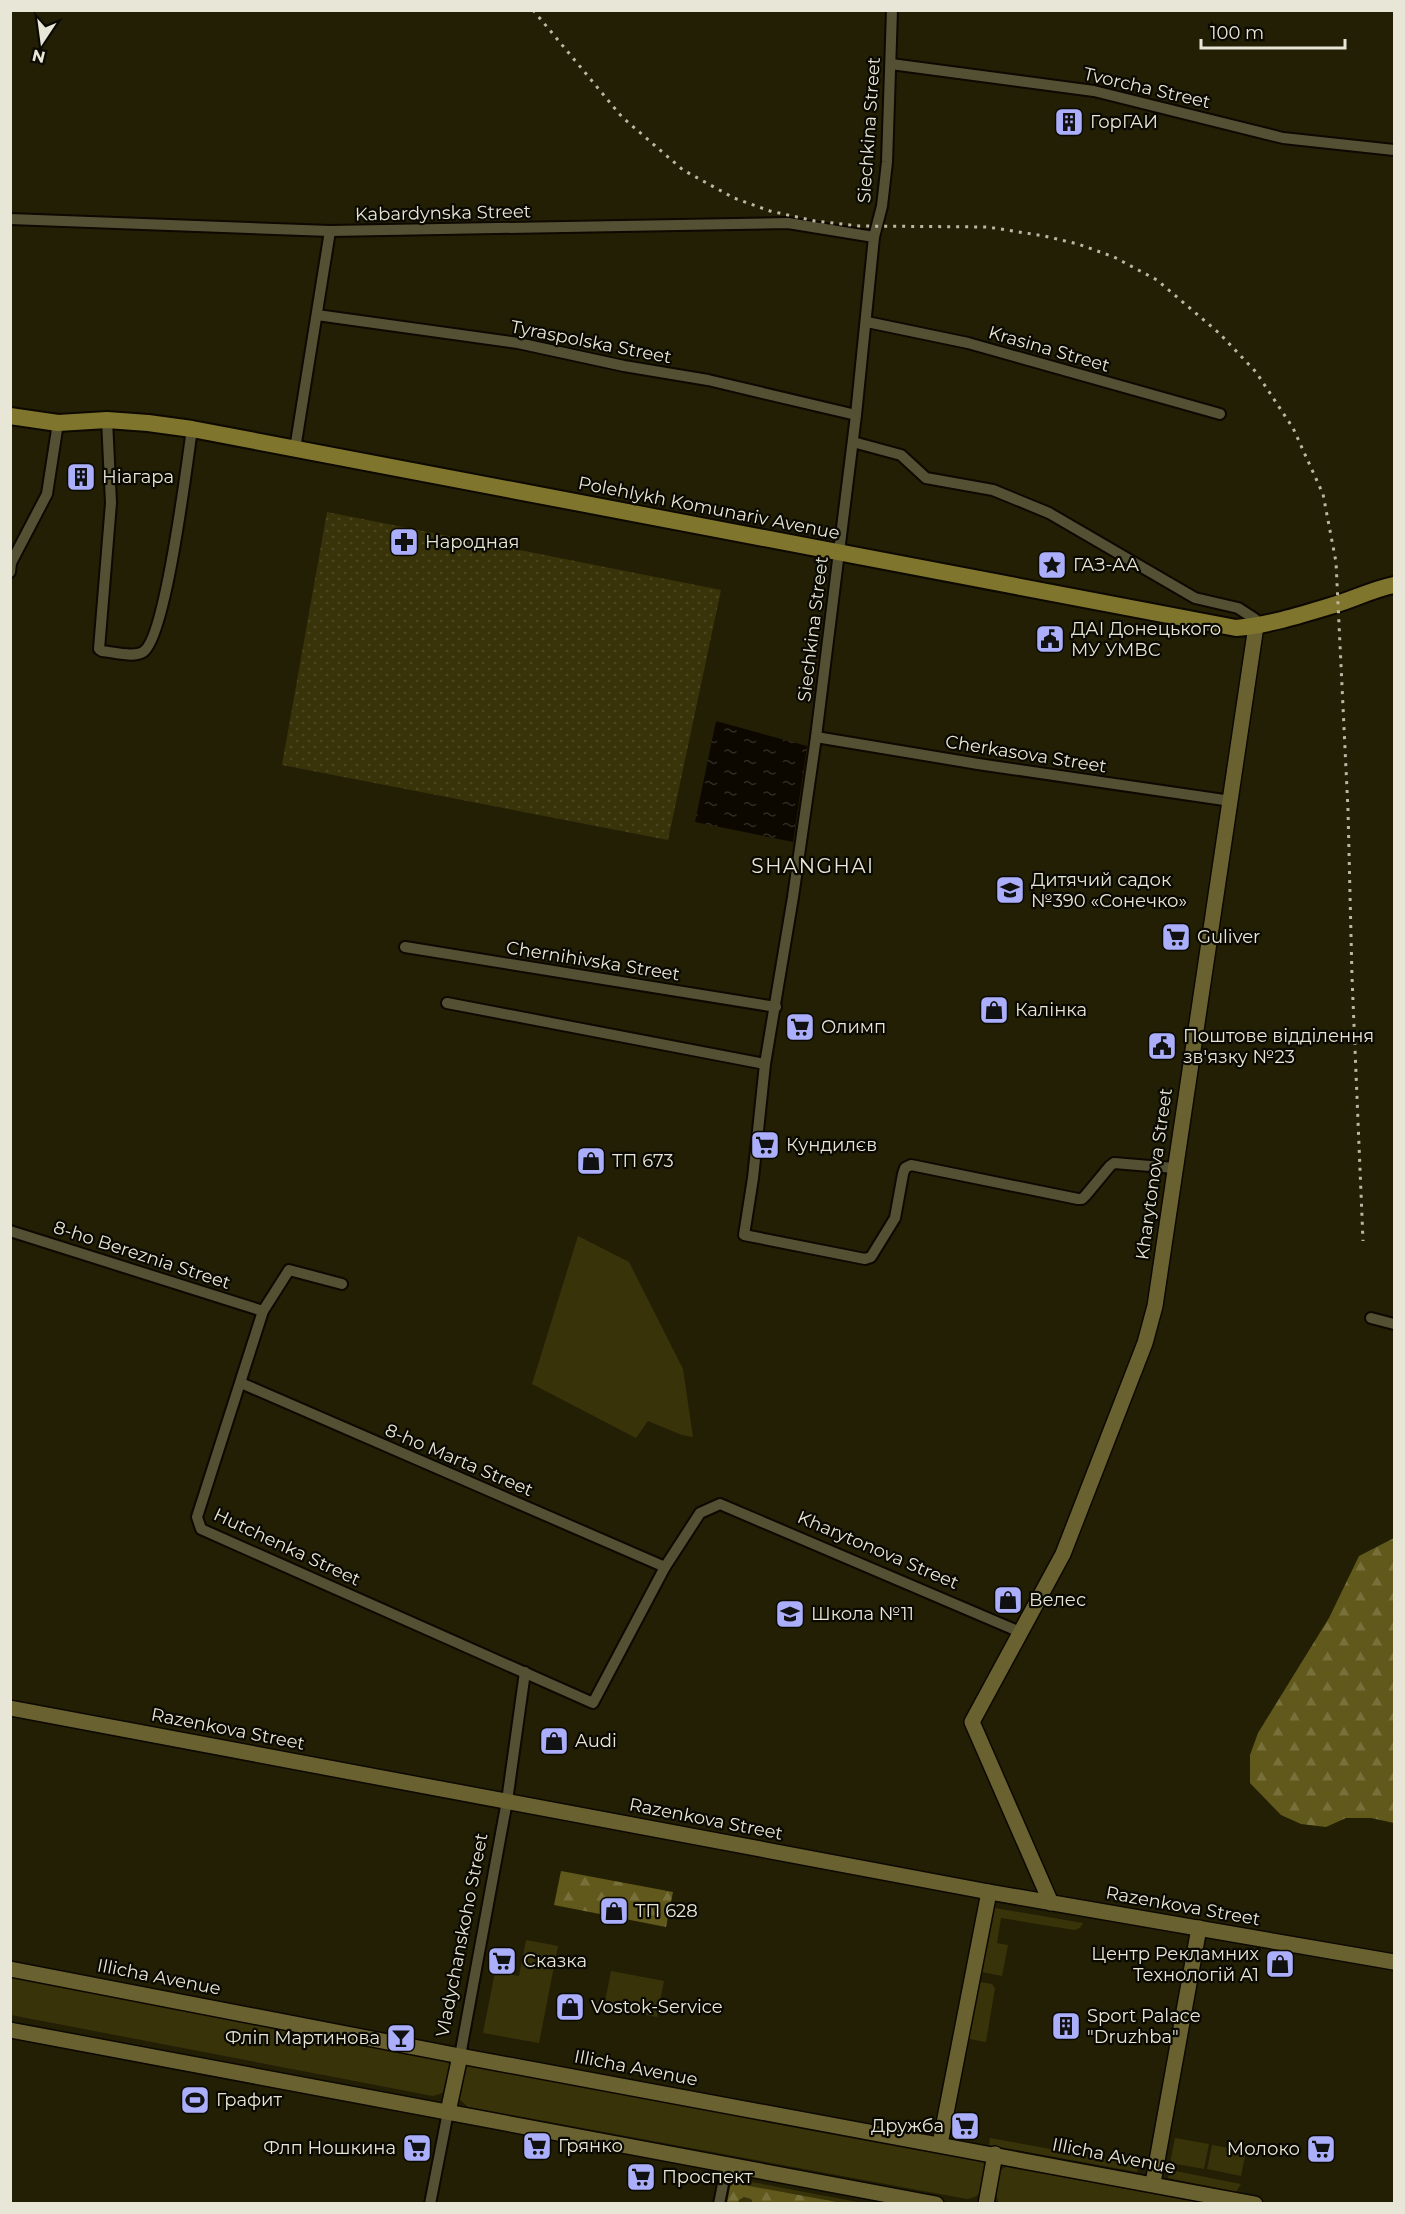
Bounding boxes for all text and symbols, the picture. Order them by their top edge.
north arrow [12,12,72,72]
scale bar [1201,12,1345,50]
text: 100 m [1210,22,1264,44]
text: N [30,45,47,67]
street label: Siechkina Street [853,56,885,204]
street label: Tvorcha Street [1081,63,1213,113]
building icon: ГорГАИ [1053,106,1085,138]
place label: ГорГАИ [1090,111,1158,133]
street label: Kabardynska Street [355,200,531,226]
street label: Tyraspolska Street [509,316,673,368]
street label: Krasina Street [986,321,1112,377]
building icon: Ніагара [65,461,97,493]
place label: Ніагара [102,466,174,488]
street label: Polehlykh Komunariv Avenue [576,472,842,544]
pharmacy icon: Народная [388,526,420,558]
place label: Народная [425,531,519,553]
place icon: ГАЗ-АА [1036,549,1068,581]
place label: ГАЗ-АА [1073,554,1140,576]
street label: Siechkina Street [793,555,833,703]
place label: ДАІ Донецького МУ УМВС [1071,618,1221,661]
public building icon: ДАІ Донецького МУ УМВС [1034,623,1066,655]
street label: Cherkasova Street [944,730,1108,778]
district label: SHANGHAI [751,854,875,878]
place label: Дитячий садок №390 «Сонечко» [1031,869,1187,912]
school or university icon: Дитячий садок №390 «Сонечко» [994,874,1026,906]
supermarket icon: Guliver [1160,921,1192,953]
place label: Guliver [1197,926,1260,948]
street label: Chernihivska Street [505,936,681,986]
shop icon: Калінка [978,994,1010,1026]
place label: Калінка [1015,999,1087,1021]
supermarket icon: Олимп [784,1011,816,1043]
place label: Олимп [821,1016,886,1038]
place label: Поштове відділення зв'язку №23 [1183,1025,1374,1068]
public building icon: Поштове відділення зв'язку №23 [1146,1030,1178,1062]
street label: Kharytonova Street [1131,1087,1177,1261]
supermarket icon: Кундилєв [749,1129,781,1161]
place label: Кундилєв [786,1134,877,1156]
shop icon: ТП 673 [575,1145,607,1177]
place label: ТП 673 [612,1150,674,1172]
street label: 8-ho Bereznia Street [51,1216,233,1294]
street label: 8-ho Marta Street [382,1419,536,1501]
street label: Hutchenka Street [210,1503,364,1591]
street label: Kharytonova Street [794,1506,962,1594]
shop icon: Велес [992,1584,1024,1616]
place label: Велес [1029,1589,1086,1611]
school or university icon: Школа №11 [774,1598,806,1630]
place label: Школа №11 [811,1603,914,1625]
street label: Razenkova Street [149,1703,307,1755]
shop icon: Audi [538,1725,570,1757]
place label: Audi [575,1730,617,1752]
street label: Razenkova Street [627,1793,785,1845]
street label: Vladychanskoho Street [431,1831,493,2039]
street label: Razenkova Street [1104,1882,1262,1930]
shop icon: ТП 628 [598,1895,630,1927]
place label: ТП 628 [635,1900,698,1922]
place label: Центр Рекламних Технологій А1 [1091,1943,1260,1986]
supermarket icon: Сказка [486,1945,518,1977]
shop icon: Центр Рекламних Технологій А1 [1264,1948,1296,1980]
place label: Сказка [523,1950,587,1972]
street label: Illicha Avenue [95,1954,223,2000]
shop icon: Vostok-Service [554,1991,586,2023]
place label: Vostok-Service [591,1996,723,2018]
place label: Sport Palace "Druzhba" [1087,2005,1201,2048]
building icon: Sport Palace "Druzhba" [1050,2010,1082,2042]
bar icon: Фліп Мартинова [385,2022,417,2054]
place label: Фліп Мартинова [225,2027,380,2049]
street label: Illicha Avenue [572,2045,700,2091]
sports icon: Графит [179,2084,211,2116]
place label: Графит [216,2089,282,2111]
supermarket icon: Дружба [949,2110,981,2142]
place label: Дружба [871,2115,944,2137]
supermarket icon: Грянко [521,2130,553,2162]
supermarket icon: Флп Ношкина [401,2132,433,2164]
street label: Illicha Avenue [1050,2133,1178,2179]
supermarket icon: Молоко [1305,2133,1337,2165]
place label: Грянко [558,2135,623,2157]
place label: Флп Ношкина [263,2137,396,2159]
place label: Молоко [1227,2138,1300,2160]
supermarket icon: Проспект [625,2161,657,2193]
place label: Проспект [662,2166,753,2188]

